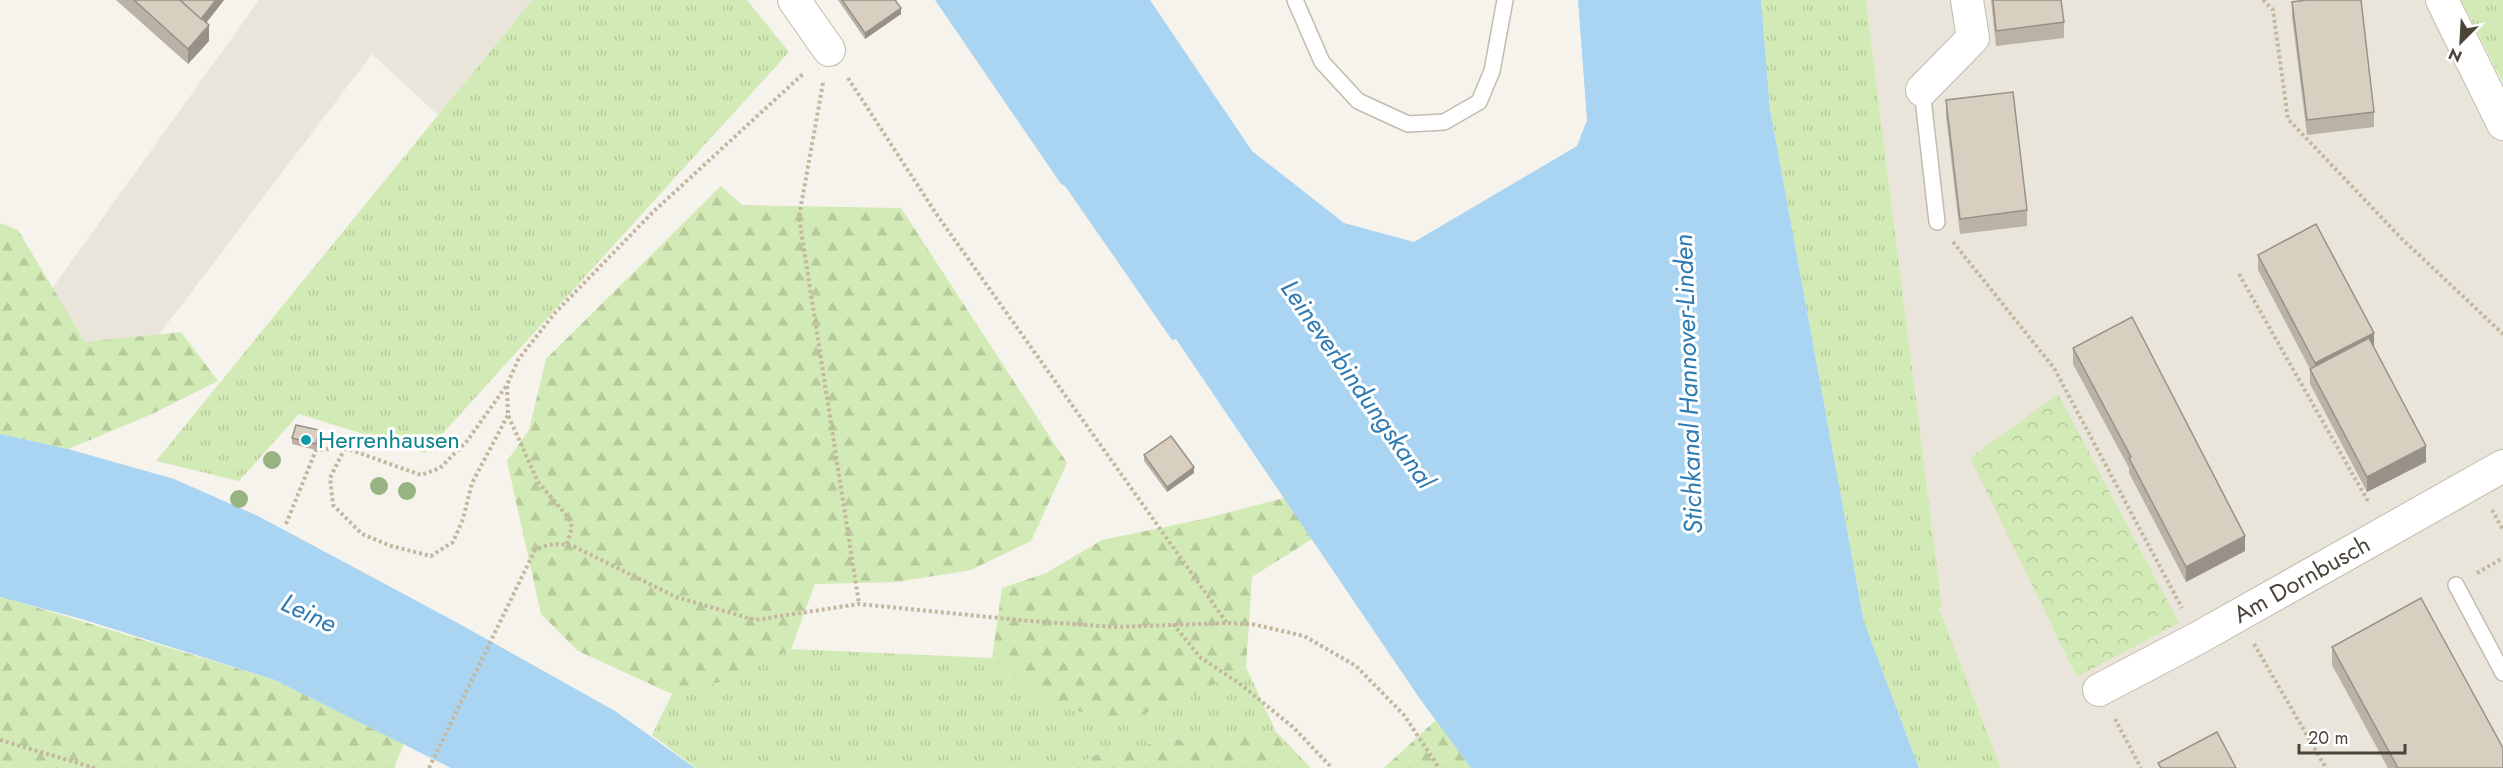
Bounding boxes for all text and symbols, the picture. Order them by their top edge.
north arrow [2431,12,2491,72]
text: N [2445,42,2466,68]
water label: Stichkanal Hannover-Linden [1664,233,1712,535]
water label: Leineverbindungskanal [1271,272,1445,497]
place label: Herrenhausen [318,422,460,457]
marker: Herrenhausen [299,433,313,447]
street label: Am Dornbusch [2227,526,2376,632]
water label: Leine [275,584,343,642]
scale bar [2299,717,2406,755]
text: 20 m [2308,725,2348,751]

